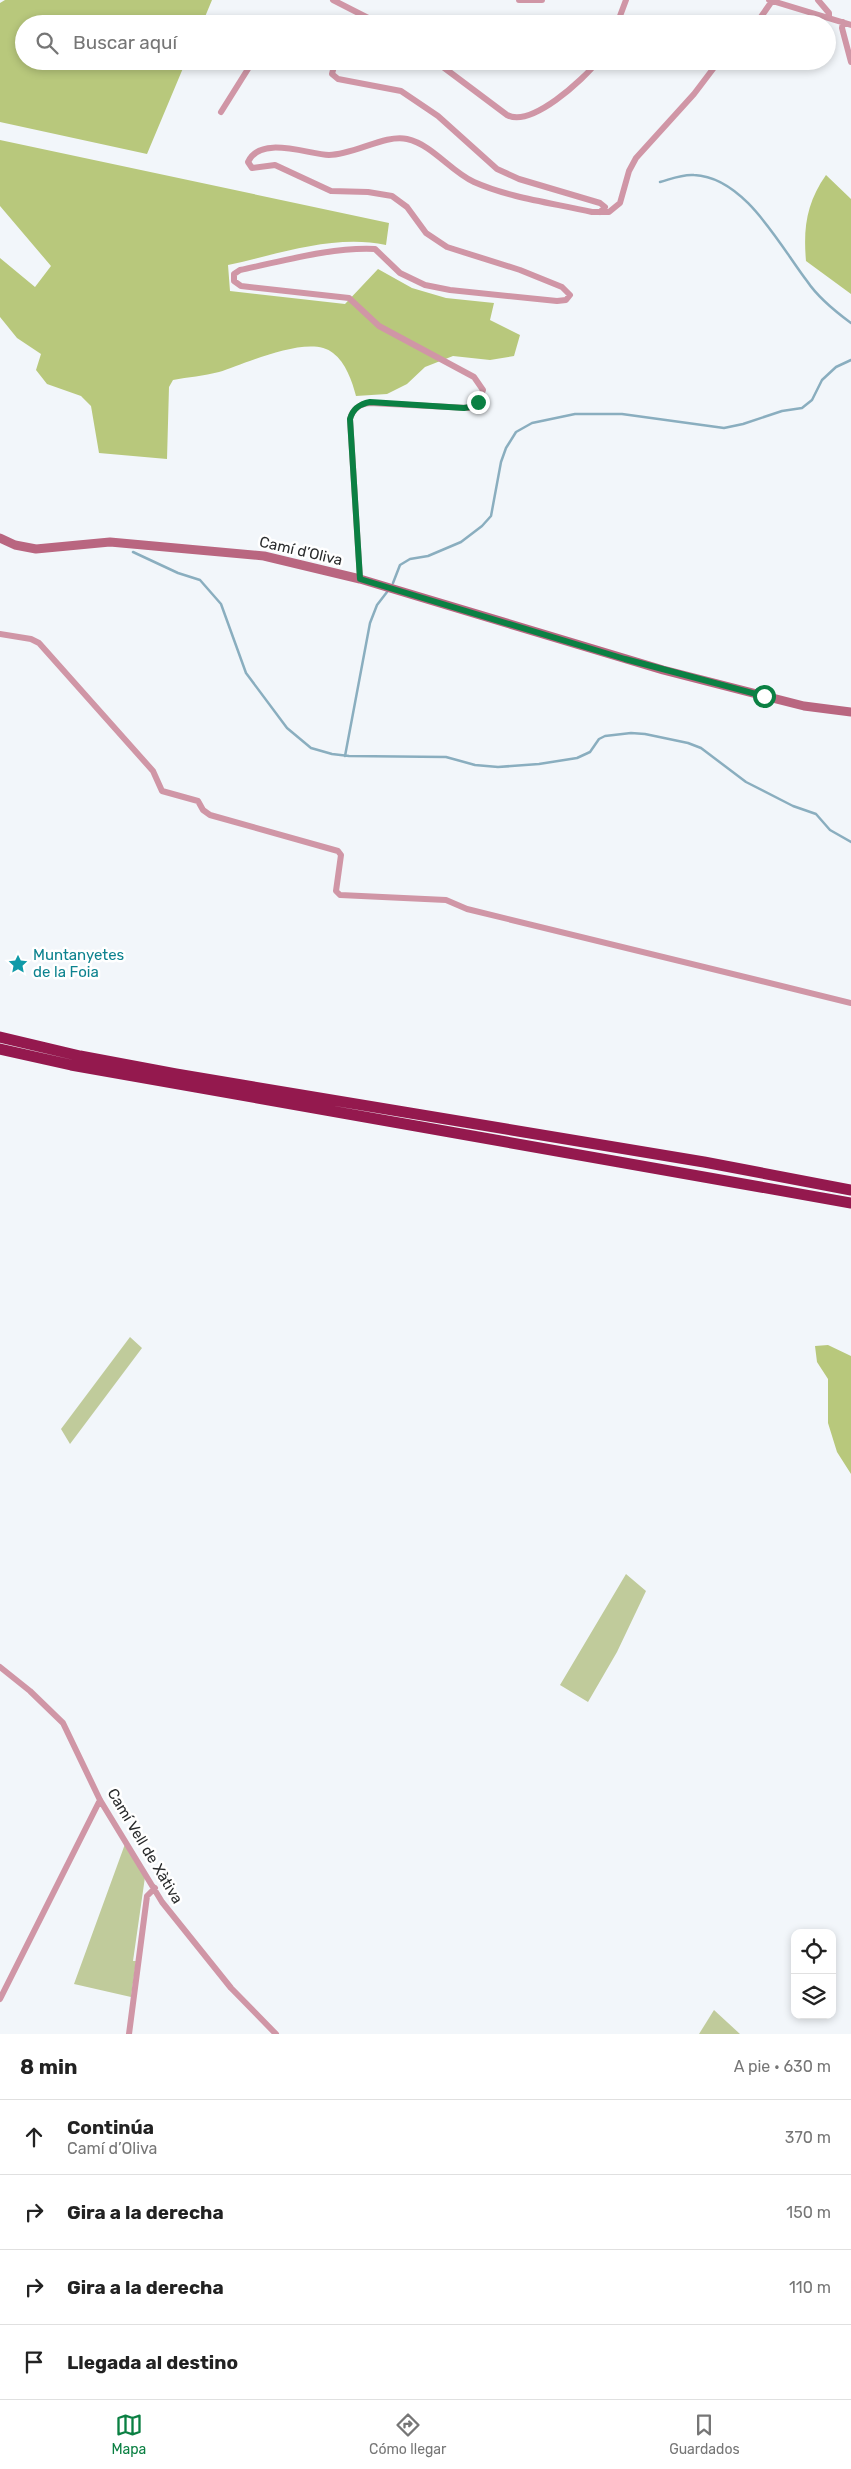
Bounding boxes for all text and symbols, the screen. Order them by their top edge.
search box [15,15,836,70]
icon: search [33,29,61,57]
text: Buscar aquí [73,31,177,54]
route end [467,391,490,414]
street label: Camí d’Oliva [258,533,344,569]
route start [753,685,776,708]
place label: Muntanyetes de la Foia [33,946,125,981]
place icon: Muntanyetes de la Foia [7,953,29,975]
street label: Camí Vell de Xàtiva [103,1785,187,1907]
map controls [791,1929,836,2019]
button: locate [791,1929,836,1974]
button: layers [791,1974,836,2019]
text: 8 min [20,2054,77,2079]
text: A pie · 630 m [734,2057,831,2076]
text: Continúa [67,2116,154,2139]
icon: ahead [20,2123,48,2151]
text: 370 m [785,2128,831,2147]
text: Camí d’Oliva [67,2139,157,2158]
icon: right [20,2198,48,2226]
text: Gira a la derecha [67,2201,224,2224]
text: 150 m [786,2203,831,2222]
icon: right [20,2273,48,2301]
text: Gira a la derecha [67,2276,224,2299]
text: 110 m [789,2278,831,2297]
icon: arrive [20,2348,48,2376]
text: Llegada al destino [67,2351,238,2374]
tab: Mapa [111,2411,146,2458]
tab: Cómo llegar [369,2411,446,2458]
tab: Guardados [669,2411,740,2458]

